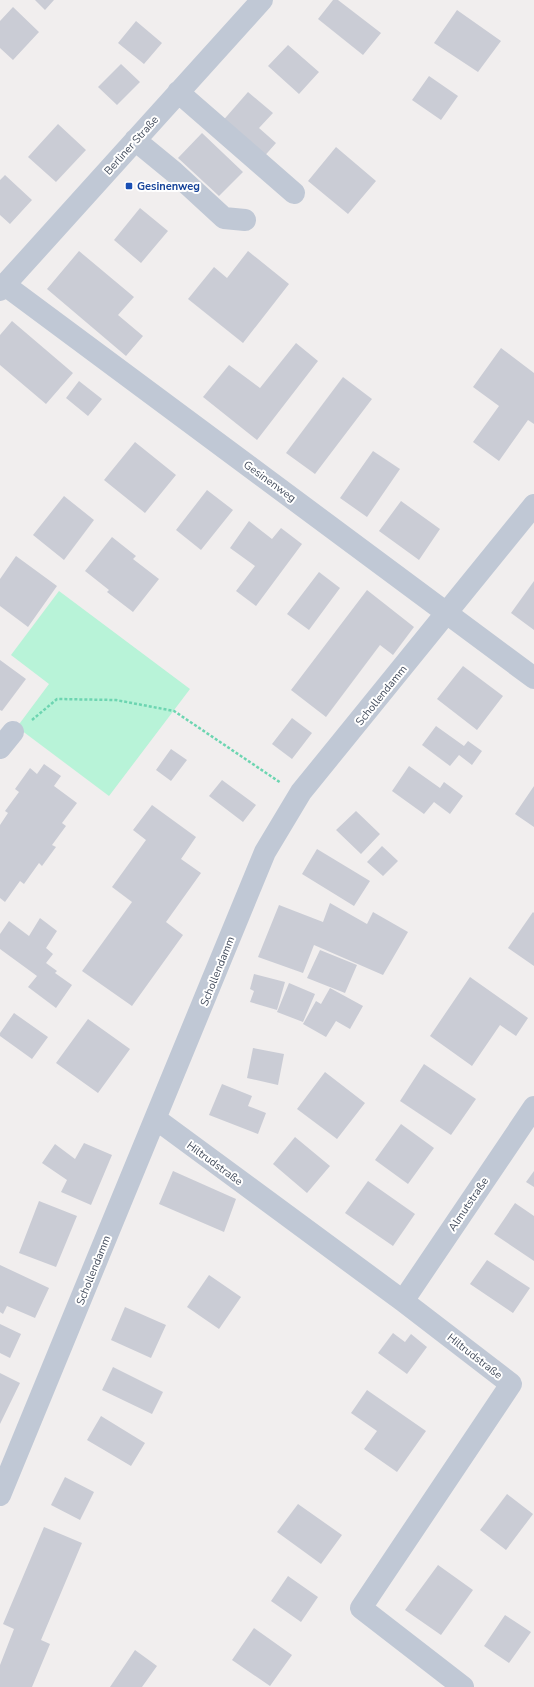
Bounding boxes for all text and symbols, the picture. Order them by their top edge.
street label: Berliner Straße [101,112,162,178]
place label: Gesinenweg [137,179,200,194]
marker: Gesinenweg [124,181,134,191]
street label: Gesinenweg [240,457,299,506]
street label: Schollendamm [352,662,410,729]
street label: Schollendamm [197,934,238,1008]
street label: Hiltrudstraße [184,1138,246,1189]
street label: Almutstraße [445,1174,492,1234]
street label: Schollendamm [73,1233,114,1307]
street label: Hiltrudstraße [444,1330,505,1383]

